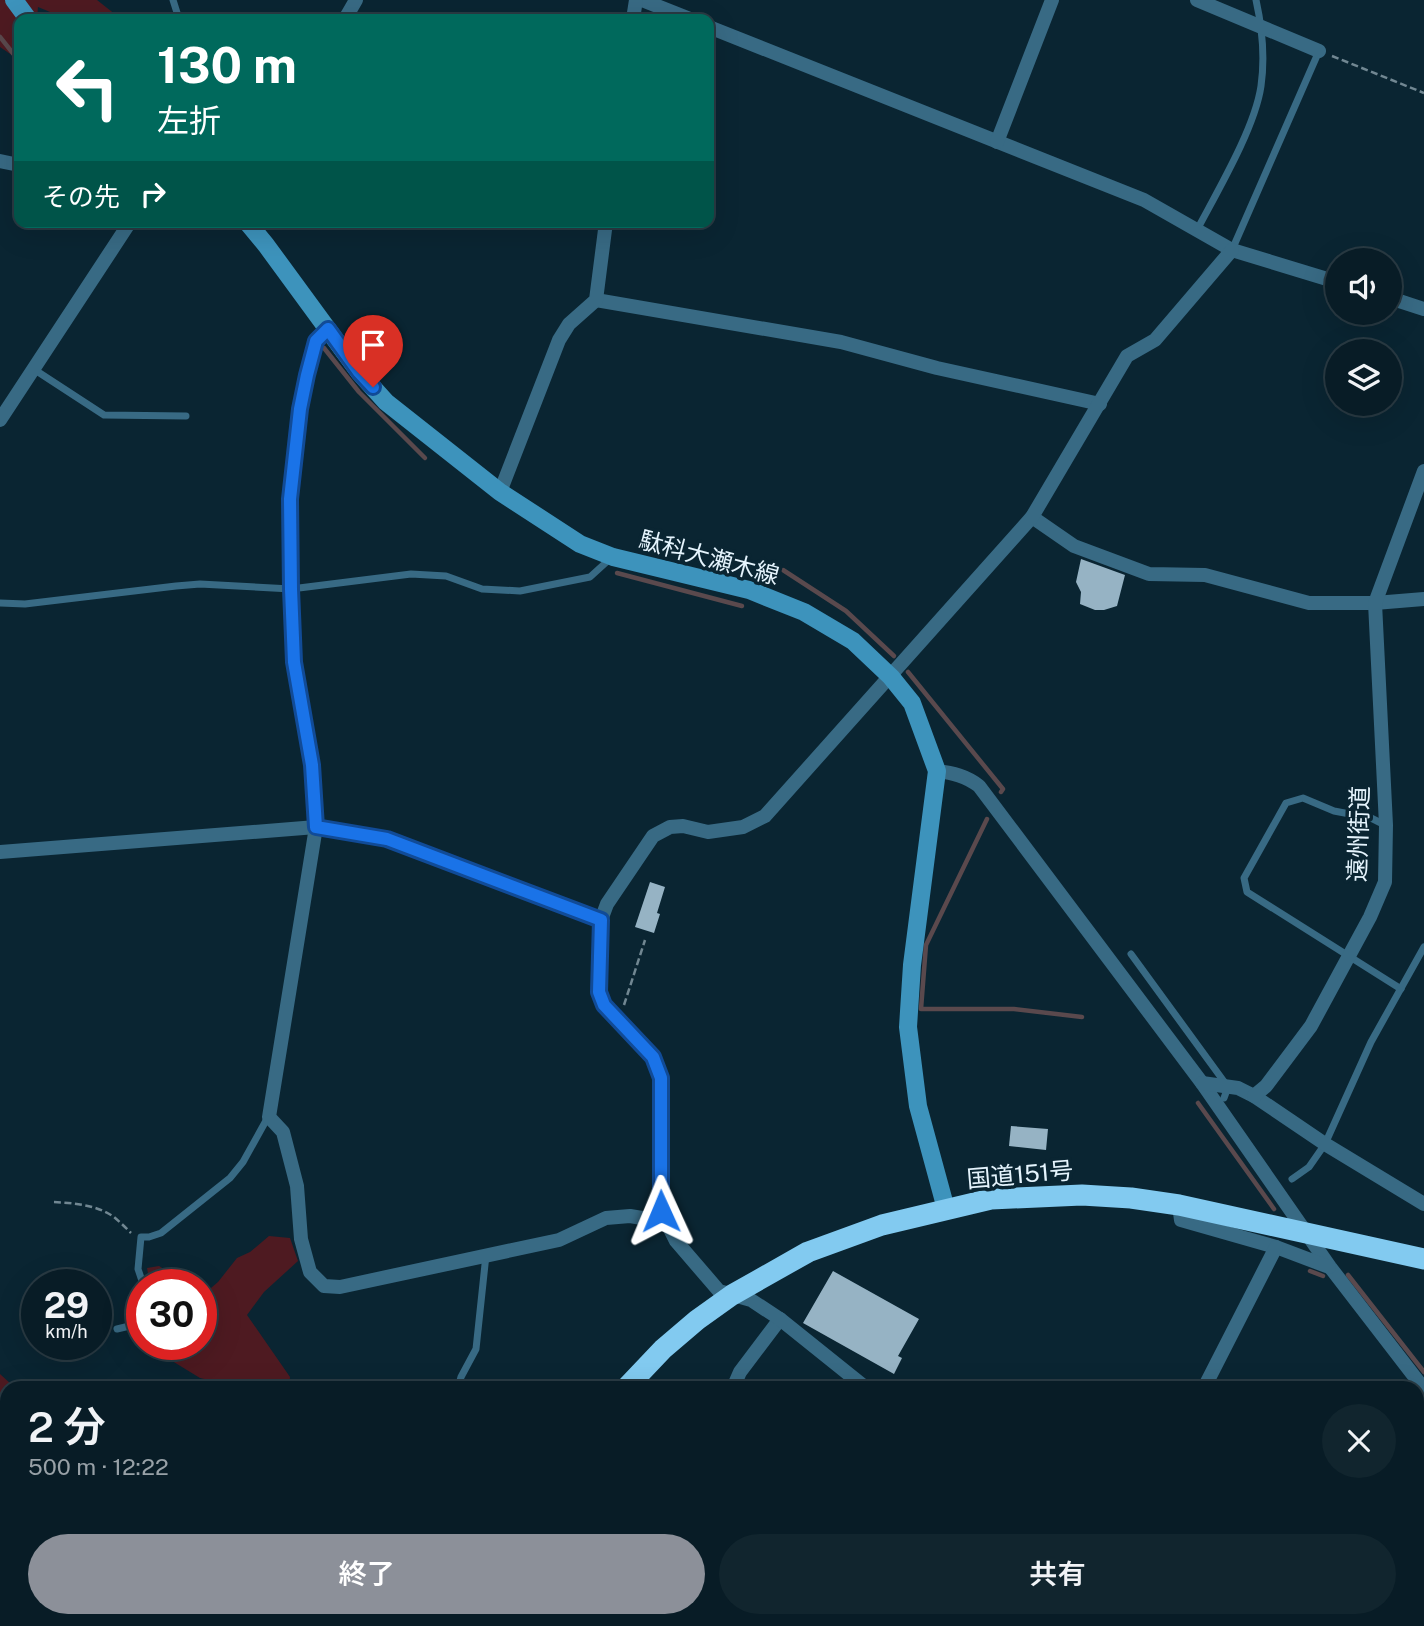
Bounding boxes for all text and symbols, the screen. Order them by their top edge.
text: 130 m [157,36,297,94]
icon: left [42,42,133,133]
text: 左折 [157,102,221,139]
icon: right [134,175,172,213]
text: その先 [42,181,120,212]
map controls [1325,248,1402,416]
button: sound [1325,248,1402,325]
pin [343,315,403,387]
icon: arrive [354,326,392,364]
button: layers [1325,339,1402,416]
street label: 駄科大瀬木線 [636,525,782,589]
street label: 遠州街道 [1342,786,1374,882]
street label: 国道151号 [965,1155,1074,1193]
position arrow [624,1174,698,1248]
speed limit sign: 30 [126,1269,217,1360]
text: 29 [44,1285,89,1326]
text: km/h [45,1321,88,1342]
text: 2 分 [28,1402,106,1451]
button: close [1322,1404,1396,1478]
text: 500 m · 12:22 [28,1453,169,1480]
button: 終了 [28,1534,705,1614]
button: 共有 [719,1534,1396,1614]

